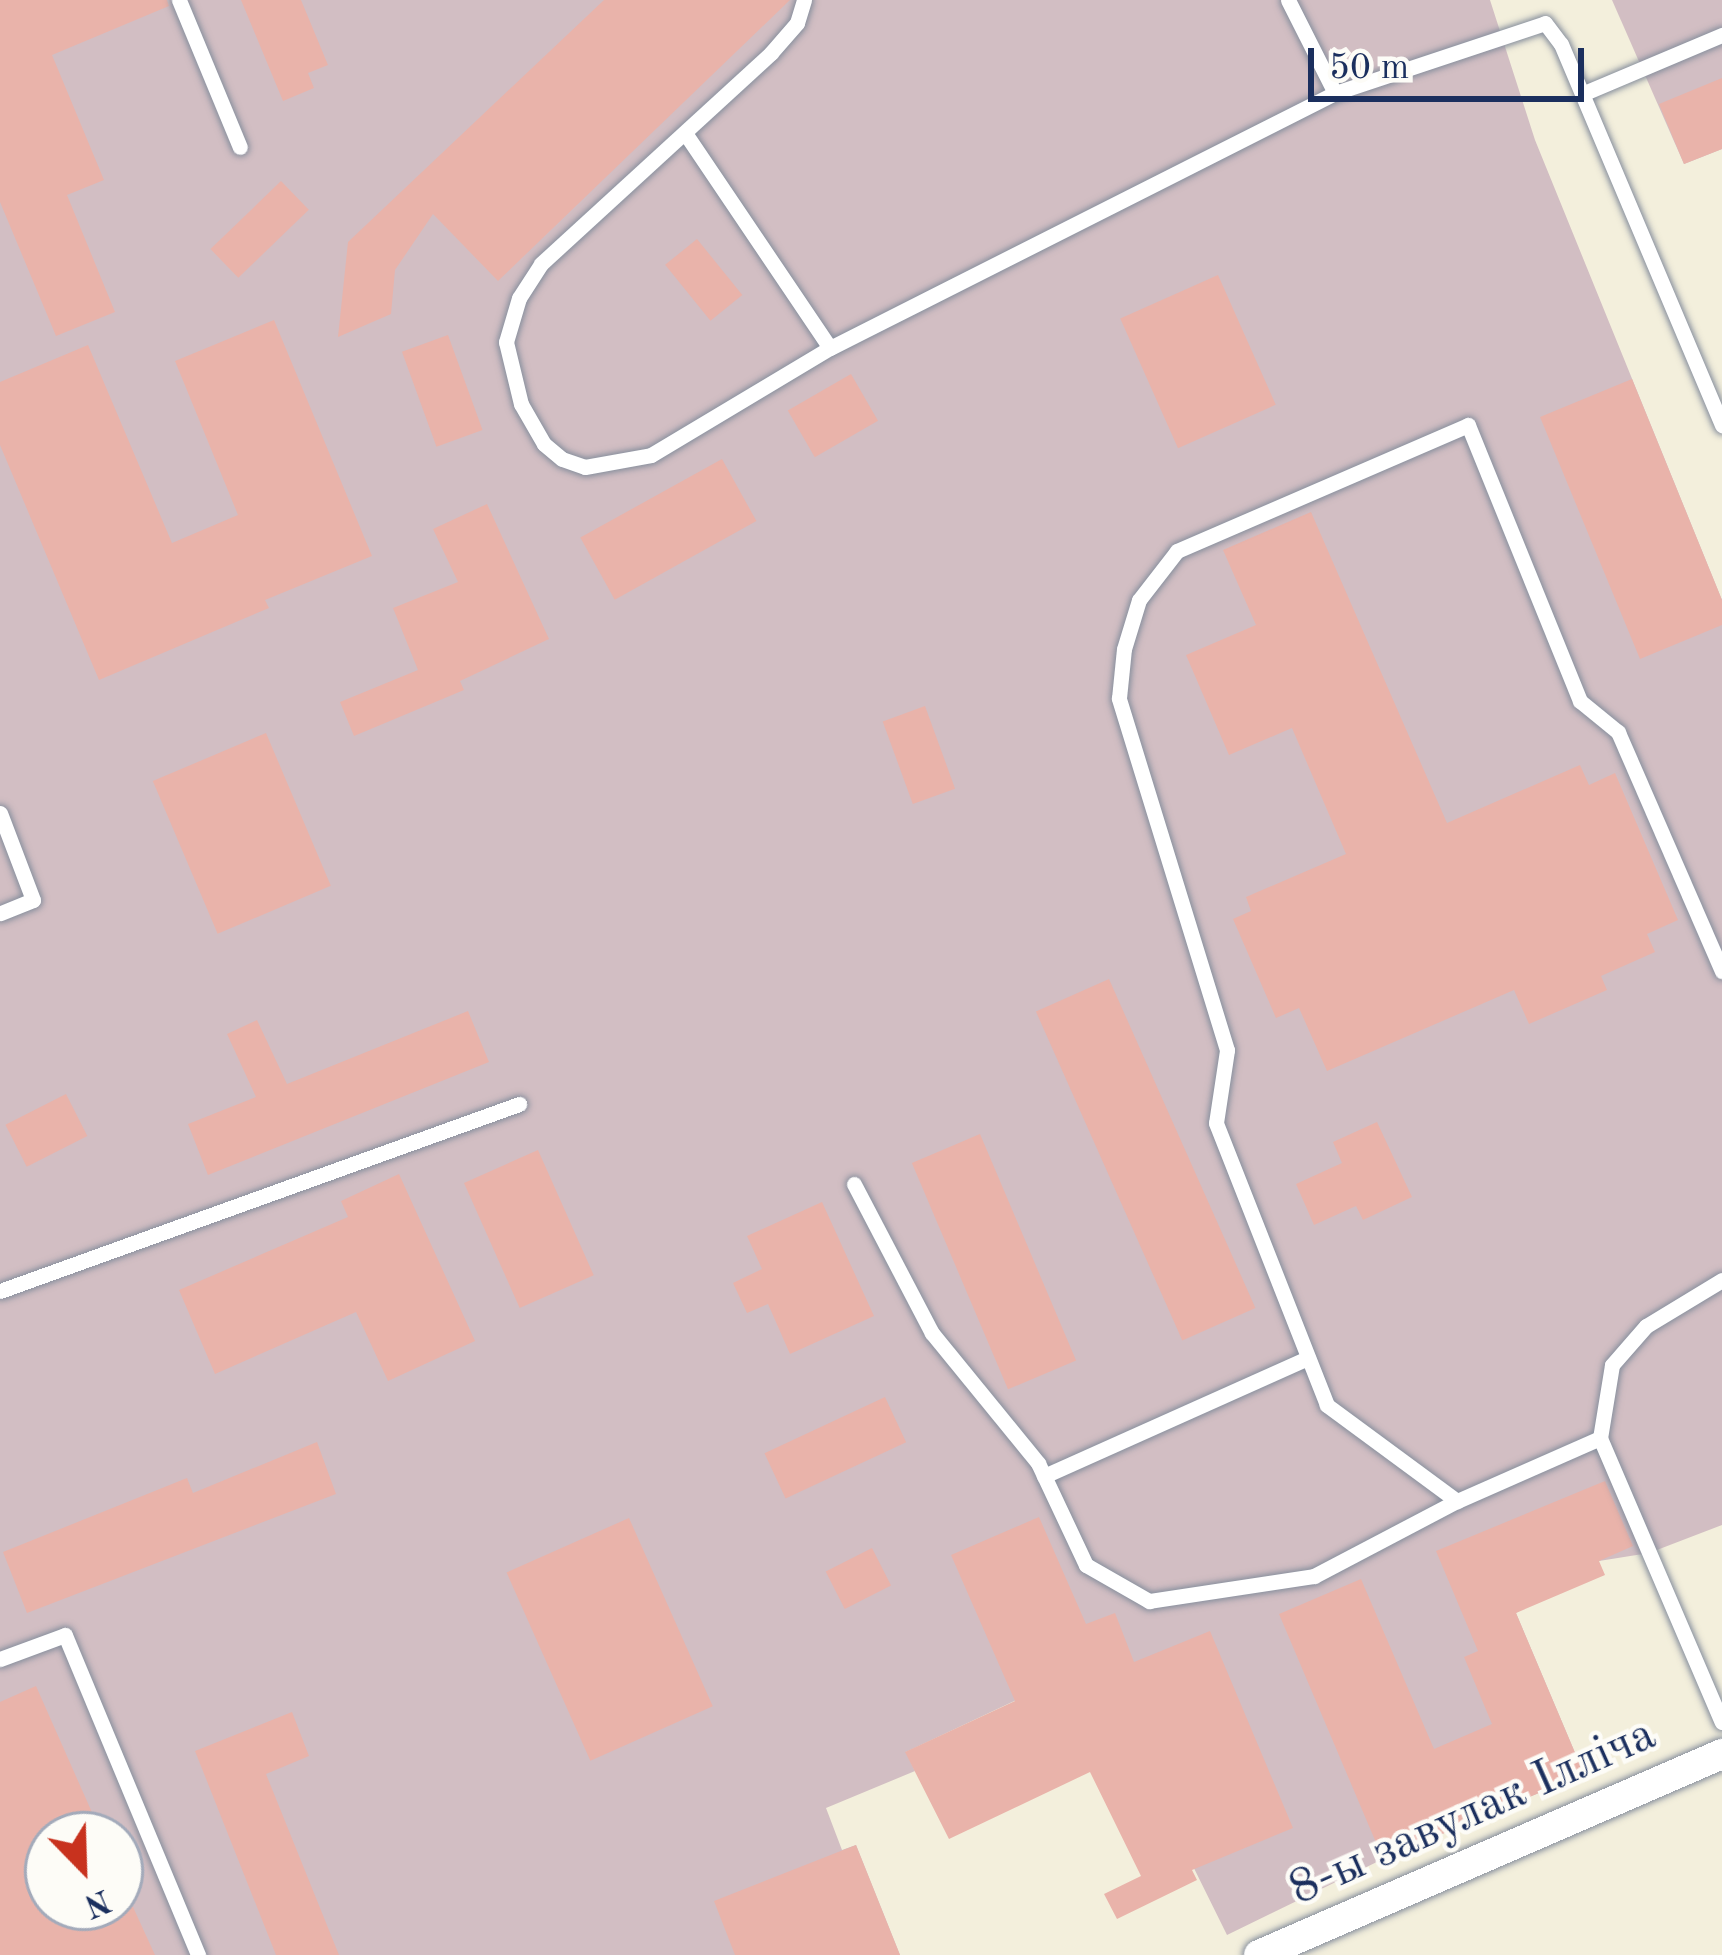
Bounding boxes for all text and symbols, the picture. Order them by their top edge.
scale bar [1314,24,1590,98]
text: 50 m [1329,51,1409,87]
street label: 8-ы завулак Ілліча [1281,1706,1665,1920]
north arrow [24,1811,144,1931]
text: N [79,1882,115,1922]

